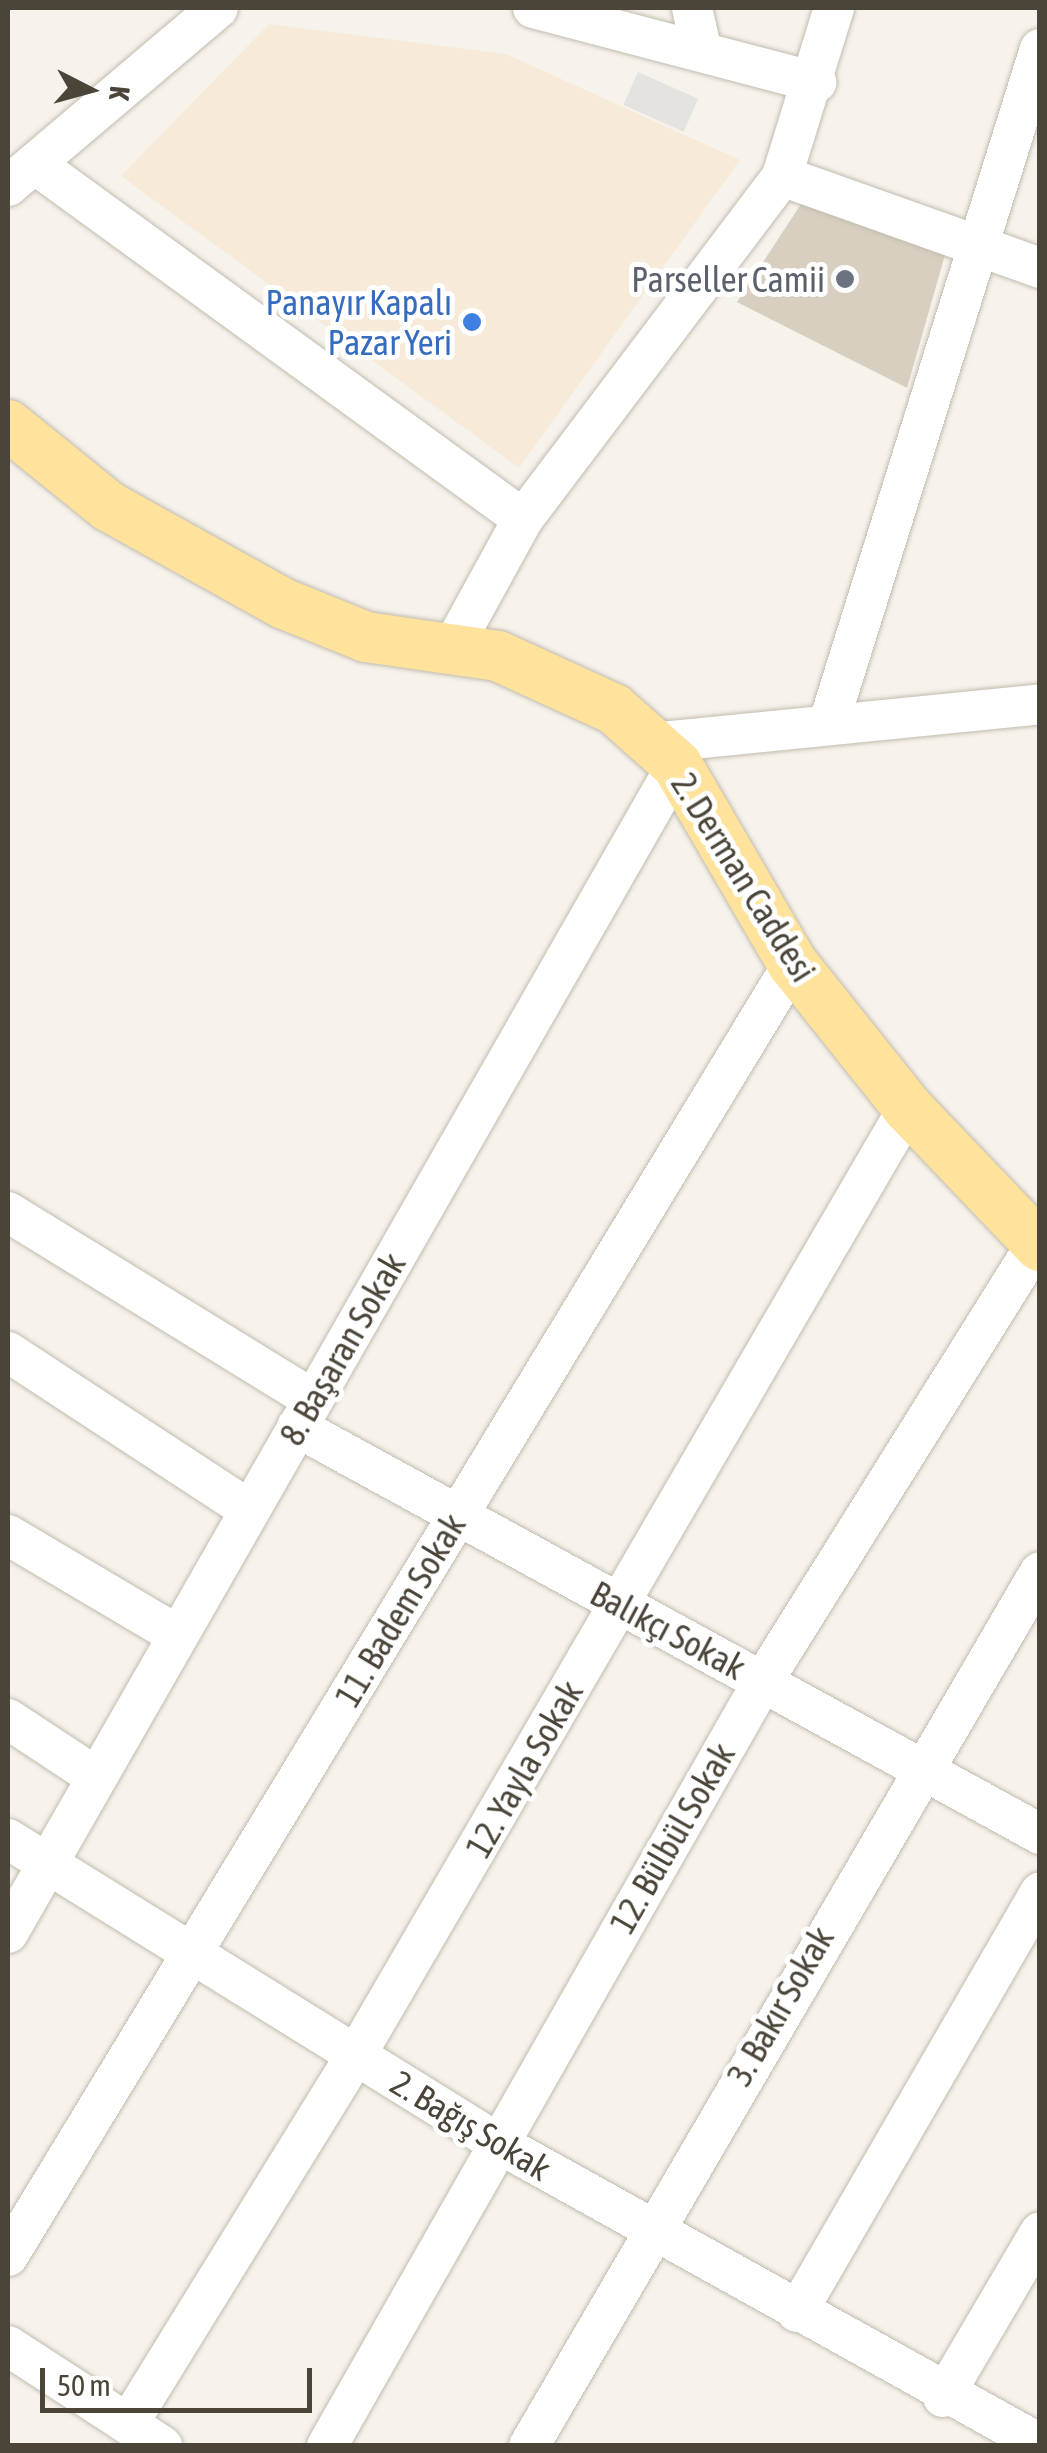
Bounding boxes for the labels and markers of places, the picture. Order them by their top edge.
place label: Parseller Camii [631,258,825,300]
marker: Parseller Camii [834,268,856,290]
place label: Panayır Kapalı Pazar Yeri [266,281,452,363]
marker: Panayır Kapalı Pazar Yeri [461,311,483,333]

